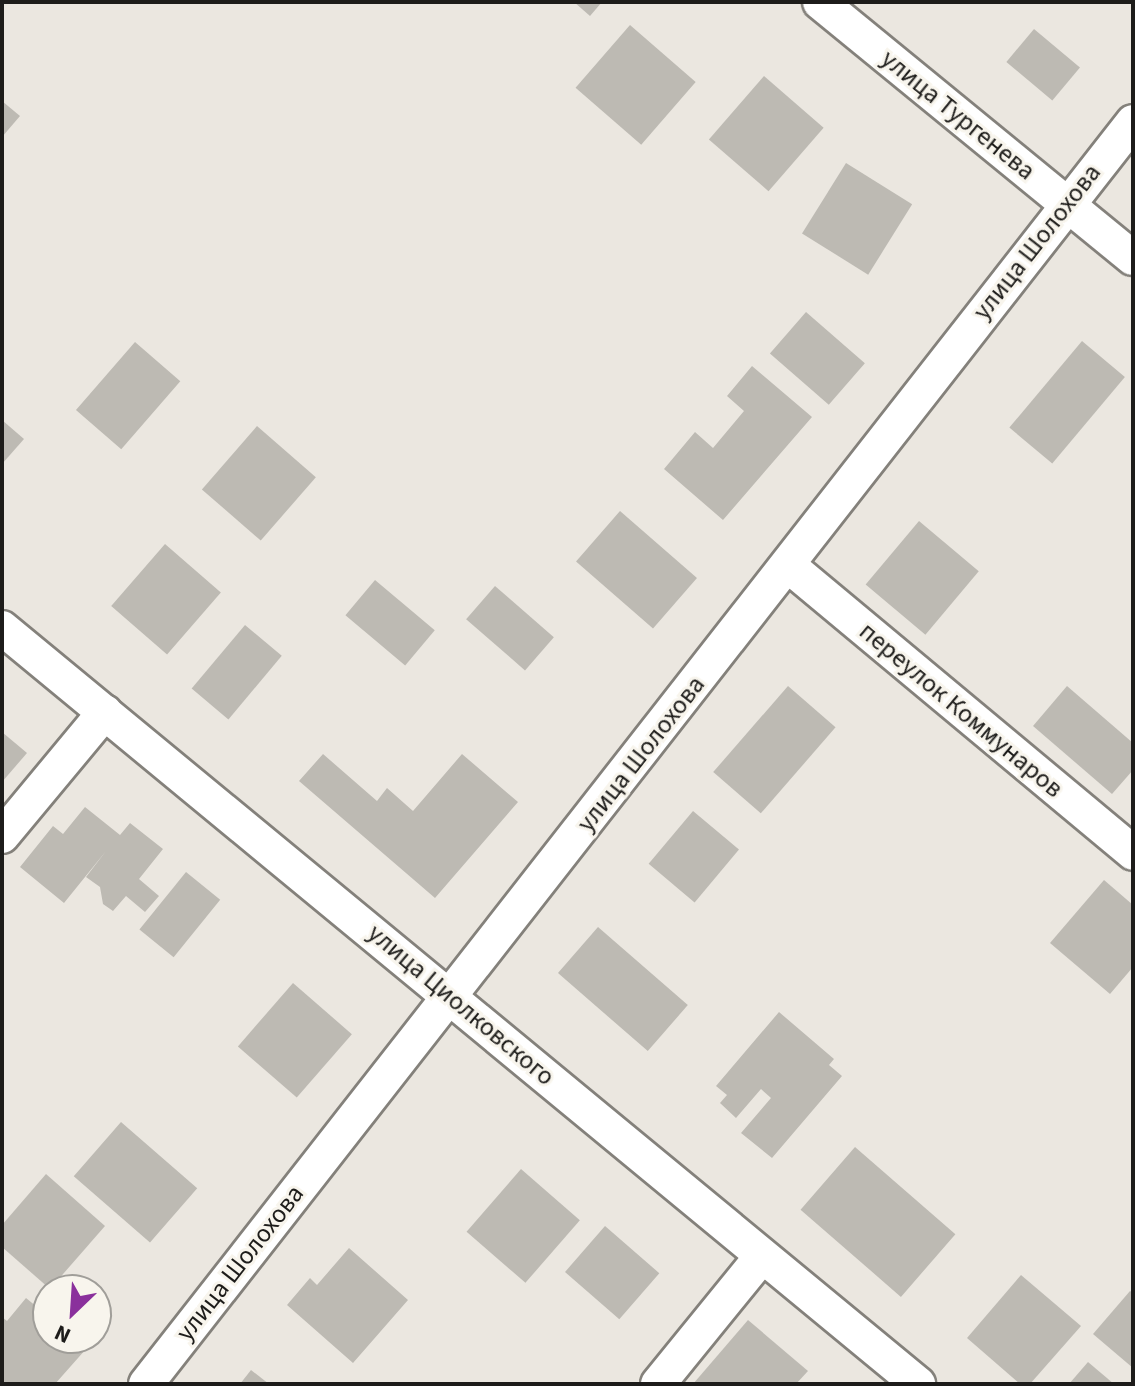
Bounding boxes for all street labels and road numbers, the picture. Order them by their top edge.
street label: улица Тургенева [875,43,1041,187]
street label: улица Шолохова [966,158,1108,326]
street label: переулок Коммунаров [853,616,1069,804]
street label: улица Шолохова [570,670,712,838]
street label: улица Циолковского [361,918,561,1092]
street label: улица Шолохова [169,1179,311,1347]

